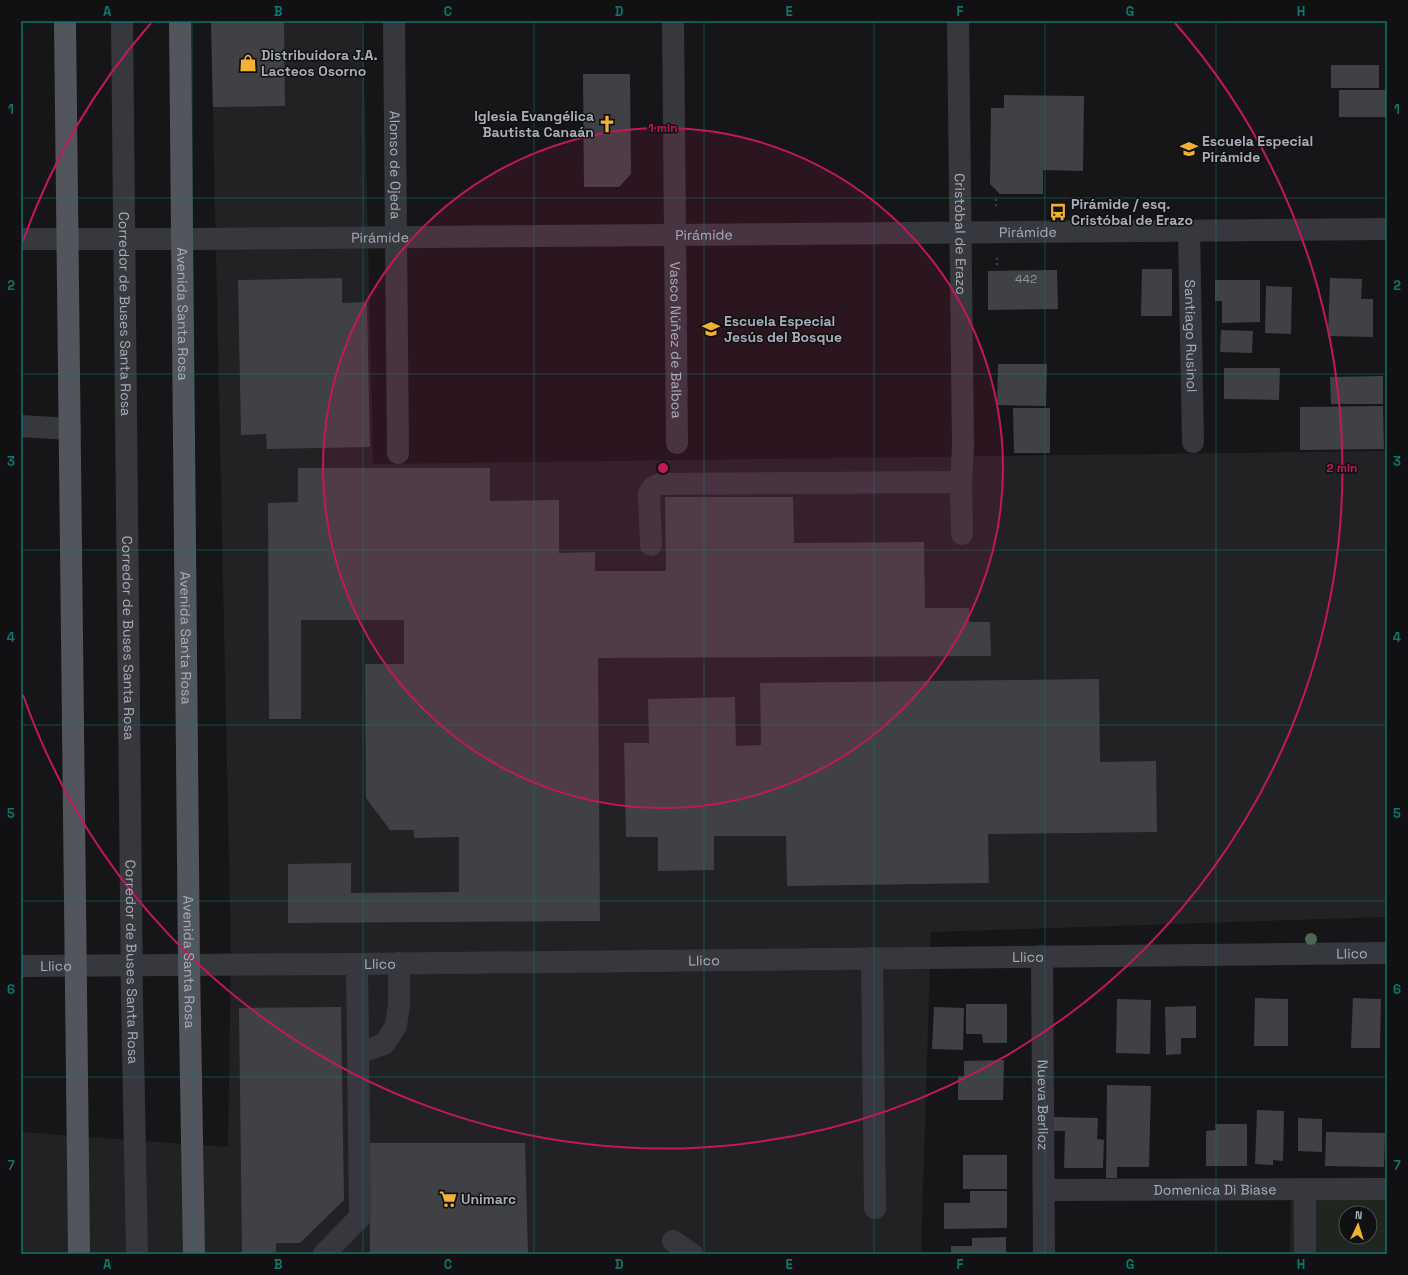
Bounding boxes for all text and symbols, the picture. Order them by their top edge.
text: A [103,3,112,20]
text: B [274,3,283,20]
text: C [444,3,452,20]
text: D [615,3,624,20]
text: E [785,3,793,20]
text: F [957,3,964,20]
text: G [1126,3,1134,20]
text: H [1297,3,1305,20]
place label: Distribuidora J.A. Lacteos Osorno [261,46,378,80]
shop icon: Distribuidora J.A. Lacteos Osorno [238,53,258,73]
text: 1 [8,101,14,118]
text: 1 [1394,101,1400,118]
place label: Iglesia Evangélica Bautista Canaán [474,107,594,141]
street label: Alonso de Ojeda [386,111,405,219]
church icon: Iglesia Evangélica Bautista Canaán [597,114,617,134]
text: 1 min [648,120,678,136]
place label: Escuela Especial Pirámide [1202,132,1313,166]
school or university icon: Escuela Especial Pirámide [1179,139,1199,159]
street label: Cristóbal de Erazo [951,173,970,295]
place label: Pirámide / esq. Cristóbal de Erazo [1071,195,1193,229]
bus stop icon: Pirámide / esq. Cristóbal de Erazo [1048,202,1068,222]
street label: Corredor de Buses Santa Rosa [115,212,135,416]
street label: Pirámide [999,223,1057,241]
street label: Pirámide [675,225,733,244]
street label: Pirámide [351,228,409,247]
street label: Avenida Santa Rosa [173,247,192,381]
street label: Vasco Núñez de Balboa [666,261,686,419]
house number: 442 [1015,271,1037,287]
text: 2 [7,277,15,294]
text: 2 [1393,277,1401,294]
street label: Santiago Rusinol [1181,279,1201,393]
place label: Escuela Especial Jesús del Bosque [724,312,842,346]
school or university icon: Escuela Especial Jesús del Bosque [701,319,721,339]
text: 3 [7,453,15,470]
text: 3 [1393,453,1401,470]
text: 2 min [1326,460,1358,476]
centre of rings [656,461,670,475]
street label: Corredor de Buses Santa Rosa [118,536,138,740]
street label: Avenida Santa Rosa [176,571,196,704]
text: 4 [7,629,15,646]
text: 4 [1393,629,1401,646]
text: 5 [7,805,15,822]
text: 5 [1393,805,1401,822]
street label: Corredor de Buses Santa Rosa [122,860,142,1064]
street label: Avenida Santa Rosa [179,895,199,1029]
street label: Llico [1336,944,1368,963]
street label: Llico [1012,948,1044,966]
street label: Llico [688,951,720,969]
street label: Llico [364,955,396,973]
street label: Llico [40,957,72,975]
text: 6 [7,981,15,998]
text: 6 [1393,981,1401,998]
street label: Nueva Berlioz [1034,1060,1052,1150]
text: 7 [7,1157,15,1174]
text: 7 [1393,1157,1401,1174]
street label: Domenica Di Biase [1153,1180,1277,1199]
supermarket icon: Unimarc [438,1189,458,1209]
place label: Unimarc [461,1190,516,1208]
north arrow [1338,1205,1378,1245]
text: N [1355,1208,1363,1222]
text: A [103,1256,112,1273]
text: B [274,1256,283,1273]
text: C [444,1256,452,1273]
text: D [615,1256,624,1273]
text: E [785,1256,793,1273]
text: F [957,1256,964,1273]
text: G [1126,1256,1134,1273]
text: H [1297,1256,1305,1273]

